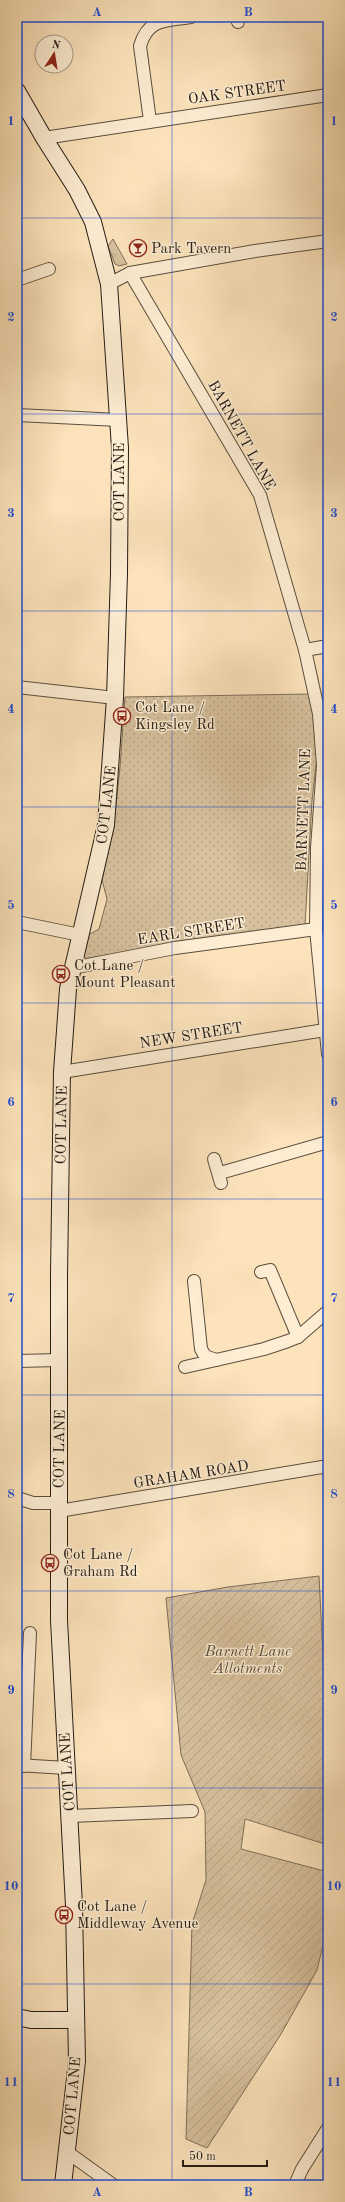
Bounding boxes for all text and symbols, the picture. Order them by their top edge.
text: A [92,6,102,19]
text: B [243,6,253,19]
north arrow [34,34,74,74]
text: N [51,39,62,52]
street label: OAK STREET [187,79,287,108]
text: 1 [7,115,15,128]
text: 1 [330,115,338,128]
bar icon: Park Tavern [128,238,148,258]
place label: Park Tavern [151,242,231,257]
text: 2 [7,311,15,324]
text: 2 [330,311,338,324]
street label: BARNETT LANE [204,378,277,493]
street label: COT LANE [113,443,128,521]
text: 3 [7,507,15,520]
text: 3 [330,507,338,520]
place label: Cot Lane / Kingsley Rd [135,701,215,733]
text: 4 [7,703,15,716]
text: 4 [330,703,338,716]
bus stop icon: Cot Lane / Kingsley Rd [112,706,132,726]
street label: BARNETT LANE [295,748,314,872]
street label: COT LANE [95,765,120,845]
text: 5 [7,899,15,912]
text: 5 [330,899,338,912]
street label: EARL STREET [136,917,246,948]
place label: Cot Lane / Mount Pleasant [74,959,175,991]
bus stop icon: Cot Lane / Mount Pleasant [51,964,71,984]
street label: NEW STREET [139,1021,244,1052]
street label: COT LANE [54,1085,71,1165]
text: 6 [7,1096,15,1109]
text: 6 [330,1096,338,1109]
text: 7 [7,1292,15,1305]
text: 7 [330,1292,338,1305]
street label: COT LANE [52,1409,69,1489]
street label: GRAHAM ROAD [132,1459,250,1492]
text: 8 [7,1488,15,1501]
text: 8 [330,1488,338,1501]
place label: Cot Lane / Graham Rd [63,1548,138,1580]
bus stop icon: Cot Lane / Graham Rd [40,1553,60,1573]
park label: Barnett Lane Allotments [204,1645,291,1677]
text: 9 [7,1684,15,1697]
text: 9 [330,1684,338,1697]
street label: COT LANE [58,1732,79,1812]
text: 10 [3,1880,19,1893]
text: 10 [326,1880,342,1893]
place label: Cot Lane / Middleway Avenue [77,1900,198,1932]
bus stop icon: Cot Lane / Middleway Avenue [54,1905,74,1925]
street label: COT LANE [63,2056,84,2136]
text: 11 [3,2076,19,2089]
text: 11 [326,2076,342,2089]
scale bar [183,2142,267,2168]
text: 50 m [189,2150,216,2163]
text: A [92,2186,102,2199]
text: B [243,2186,253,2199]

